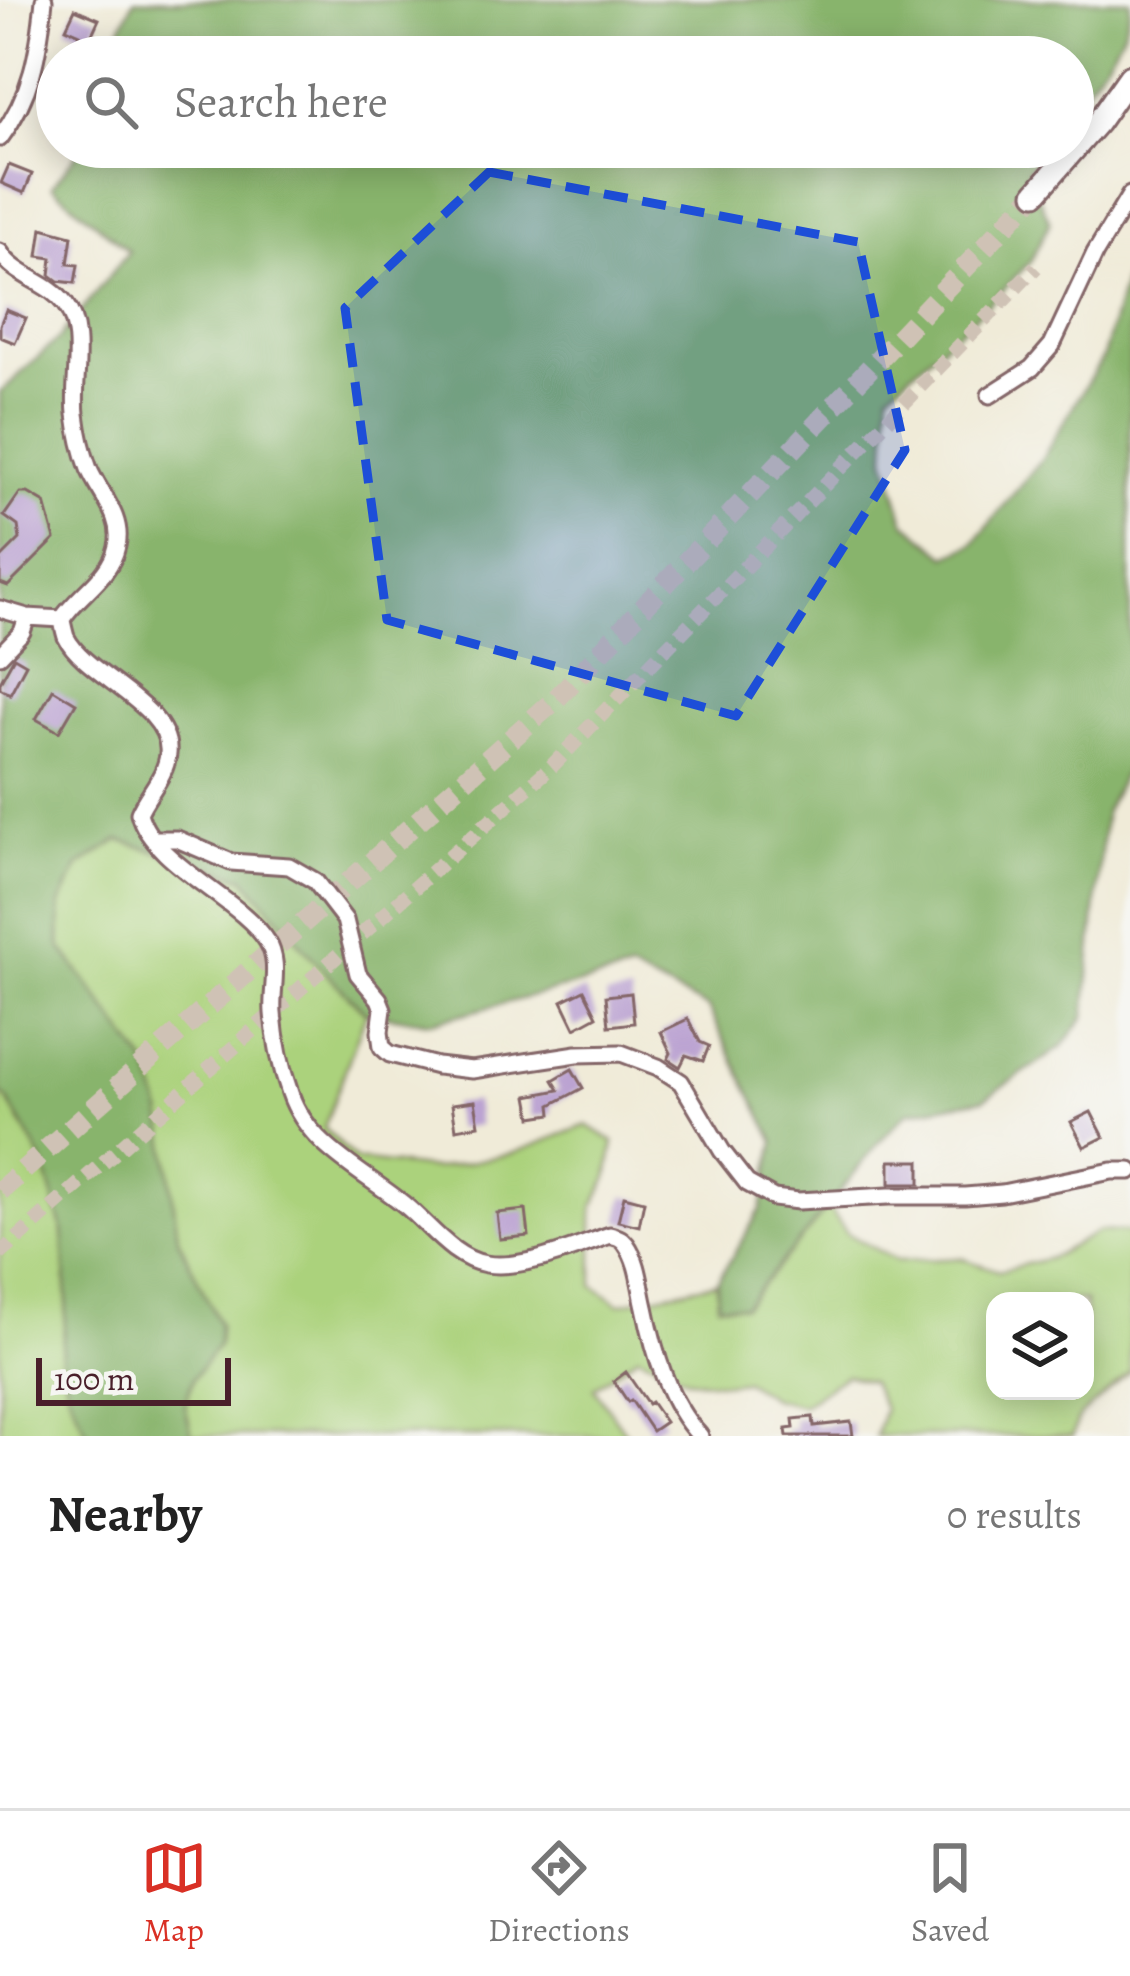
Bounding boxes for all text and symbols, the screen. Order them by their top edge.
search box [36,36,1094,168]
icon: search [78,69,144,135]
text: Search here [174,71,388,133]
map controls [986,1292,1094,1400]
button: layers [986,1292,1094,1400]
scale bar [36,1352,231,1405]
text: 100 m [54,1356,134,1401]
text: Nearby [48,1479,202,1549]
text: 0 results [947,1488,1082,1541]
tab: Map [141,1835,207,1952]
tab: Directions [488,1835,630,1952]
tab: Saved [911,1835,989,1952]

